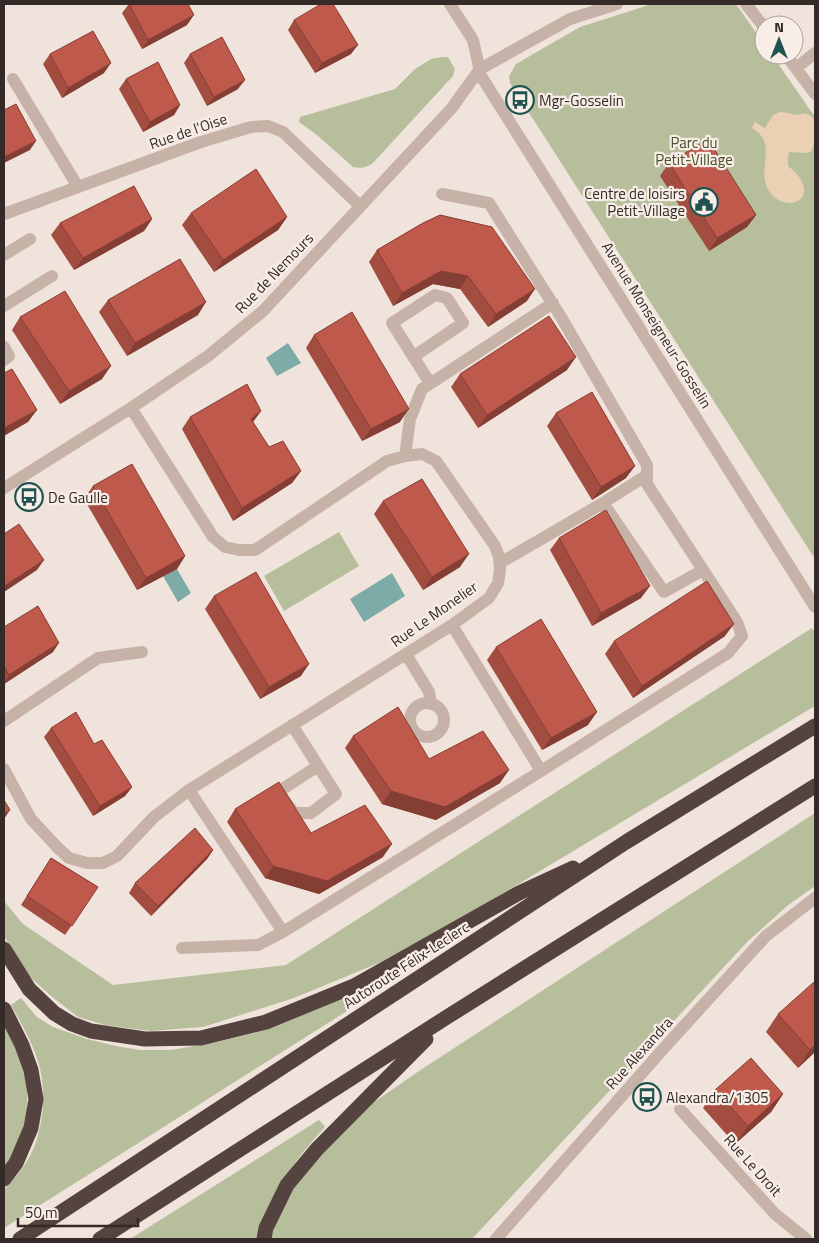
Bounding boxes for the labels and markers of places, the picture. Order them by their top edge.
bus stop icon: Mgr-Gosselin [505,85,535,115]
place label: Mgr-Gosselin [539,89,624,112]
place label: Centre de loisirs Petit-Village [584,182,685,222]
public building icon: Centre de loisirs Petit-Village [689,187,719,217]
bus stop icon: De Gaulle [14,482,44,512]
place label: De Gaulle [48,486,108,509]
bus stop icon: Alexandra/1305 [632,1082,662,1112]
place label: Alexandra/1305 [666,1086,769,1109]

